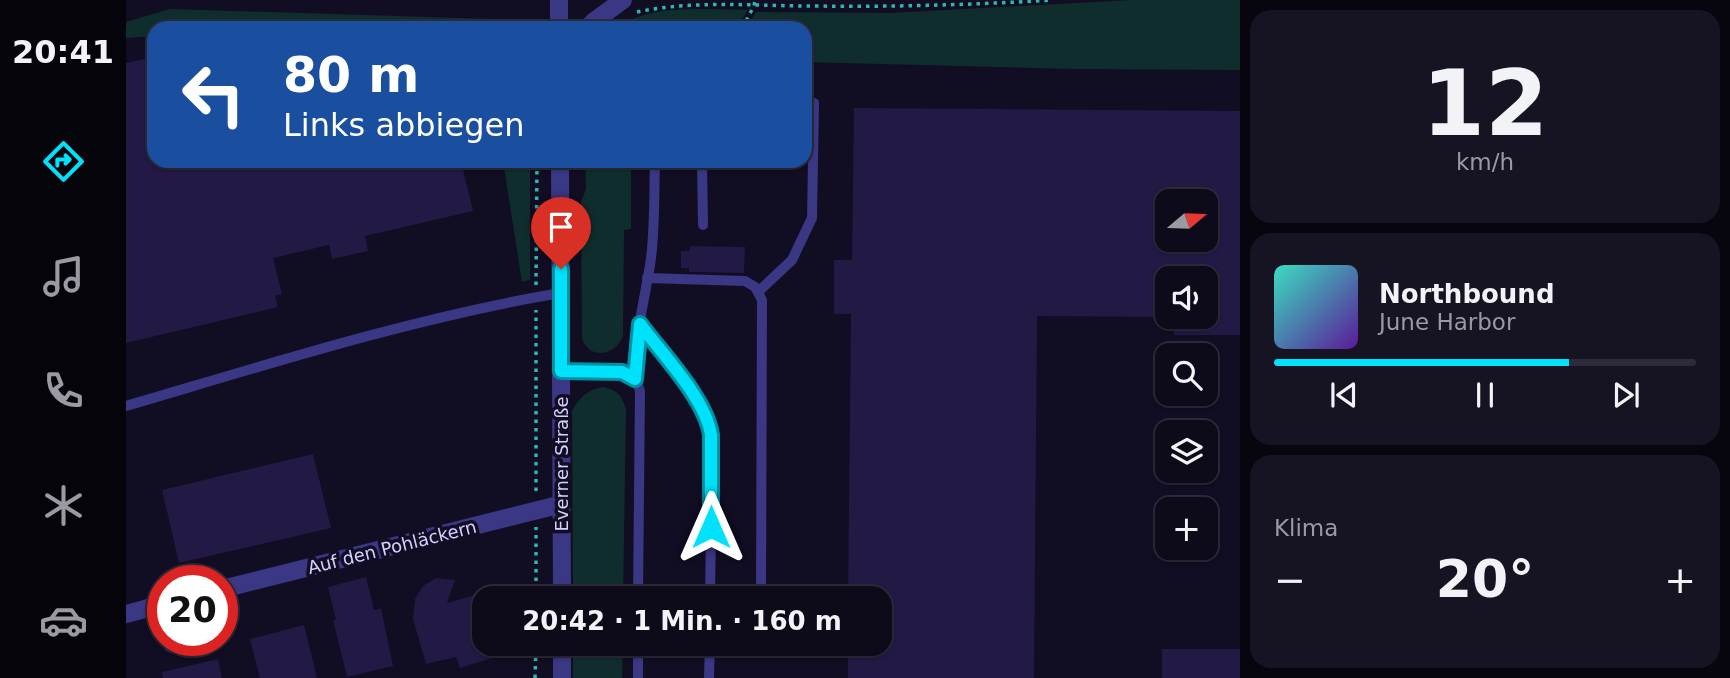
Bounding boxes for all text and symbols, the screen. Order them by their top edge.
text: 20:41 [12,33,114,71]
text: 80 m [283,47,419,104]
icon: left [168,49,259,140]
text: 12 [1422,51,1548,156]
text: Links abbiegen [283,106,524,144]
icon: directions [39,137,88,186]
text: km/h [1456,149,1514,175]
north arrow [1155,189,1218,252]
map controls [1155,189,1218,560]
pin [531,197,591,269]
icon: arrive [542,208,580,246]
icon: music [39,252,88,301]
button: sound [1155,266,1218,329]
text: Northbound [1379,279,1555,309]
text: June Harbor [1379,309,1515,335]
button: search [1155,343,1218,406]
icon: phone [39,366,88,415]
icon: previous [1325,376,1363,414]
icon: pause [1466,376,1504,414]
icon: next [1607,376,1645,414]
street label: Everner Straße [551,396,572,532]
button: layers [1155,420,1218,483]
icon: climate [39,481,88,530]
position arrow [674,490,748,564]
button: + [1155,497,1218,560]
text: Klima [1274,515,1338,541]
street label: Auf den Pohläckern [305,516,479,578]
text: 20° [1436,549,1534,609]
text: − [1274,558,1306,602]
text: + [1664,558,1696,602]
speed limit sign: 20 [147,565,238,656]
icon: car [39,596,88,645]
text: 20:42 · 1 Min. · 160 m [522,606,842,636]

